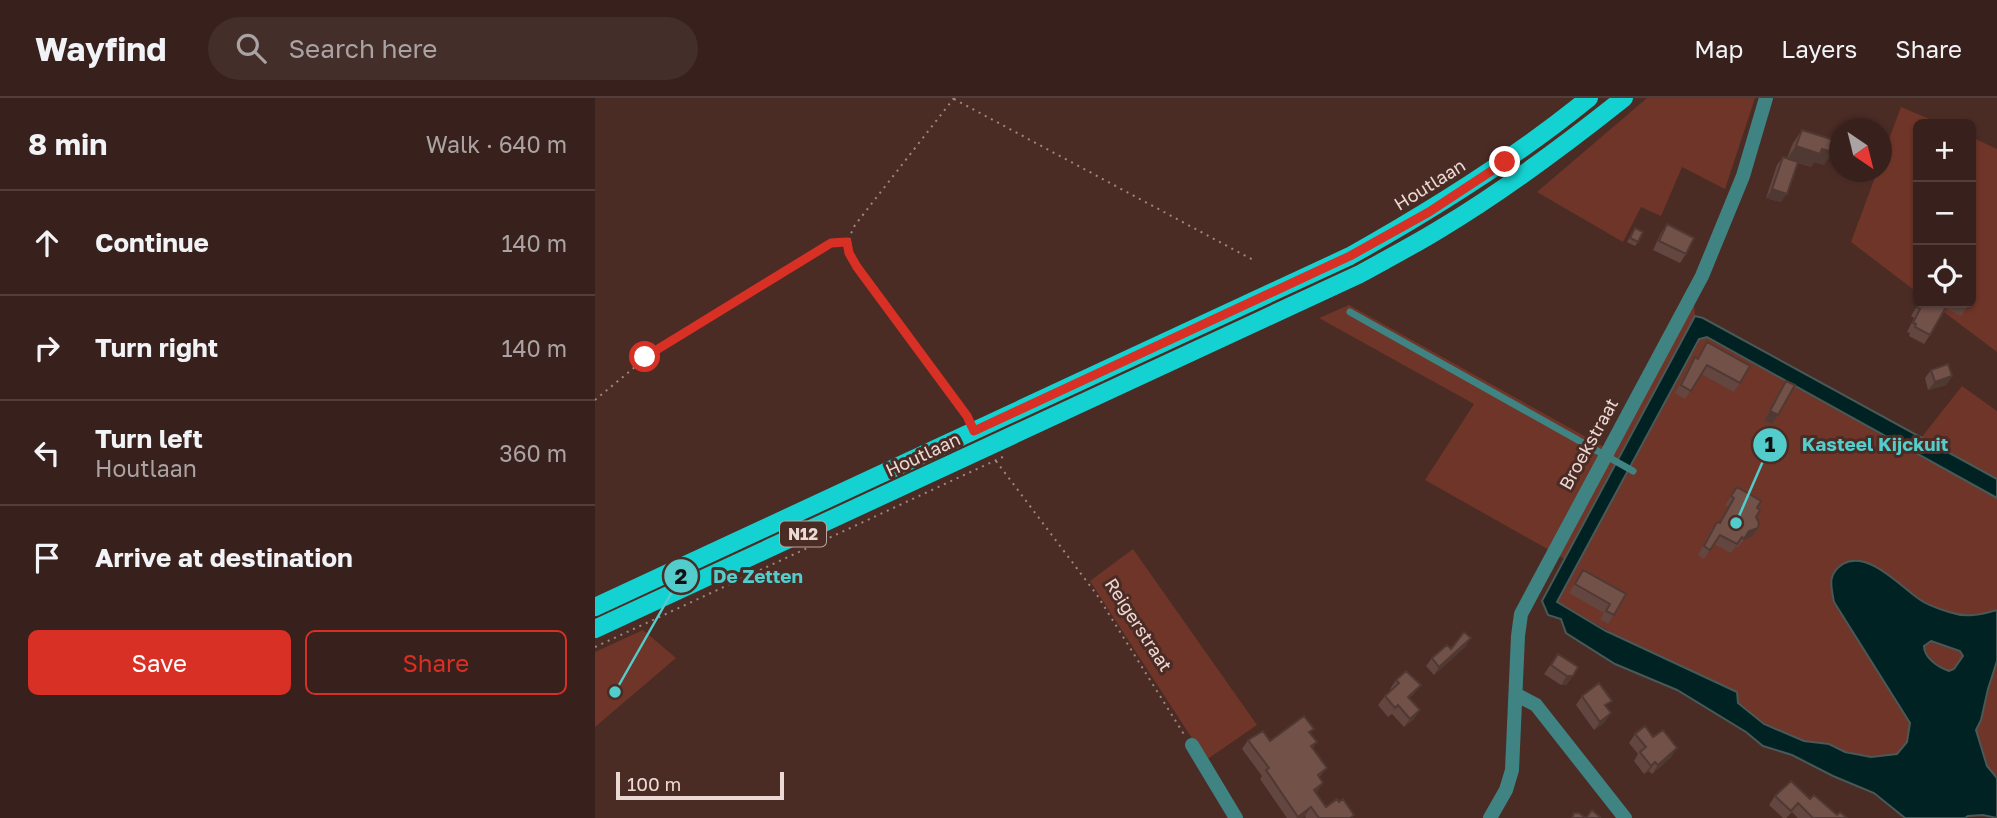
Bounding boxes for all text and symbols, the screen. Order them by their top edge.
search box [208,17,698,80]
text: Wayfind [35,29,166,68]
icon: search [232,29,270,67]
text: Search here [288,33,437,64]
text: Map [1694,34,1743,63]
text: Layers [1781,34,1857,63]
text: Share [1895,34,1962,63]
north arrow [1829,119,1892,182]
map controls [1913,119,1976,308]
button: + [1913,119,1976,182]
text: 8 min [28,126,107,162]
text: Walk · 640 m [426,130,567,158]
route end [1489,146,1520,177]
street label: Houtlaan [1390,154,1469,215]
button: − [1913,182,1976,245]
icon: ahead [28,224,66,262]
text: Continue [95,227,209,258]
text: 140 m [501,229,567,257]
button: locate [1913,245,1976,308]
icon: right [28,329,66,367]
text: Turn right [95,332,218,363]
text: 140 m [501,334,567,362]
route start [629,341,660,372]
street label: Broekstraat [1554,394,1622,493]
text: Turn left [95,423,203,454]
callout: Kasteel Kijckuit [1753,425,1962,465]
street label: Houtlaan [882,427,963,481]
text: 1 [1765,431,1776,457]
text: Kasteel Kijckuit [1802,432,1949,455]
icon: left [28,434,66,472]
text: 360 m [499,439,567,467]
text: Houtlaan [95,454,197,482]
road number: N12 [780,522,826,546]
icon: arrive [28,539,66,577]
text: Arrive at destination [95,542,353,573]
callout: De Zetten [664,556,817,596]
text: 2 [675,563,688,589]
text: De Zetten [713,564,803,587]
street label: Reigerstraat [1101,574,1177,675]
button: Save [28,630,291,695]
button: Share [305,630,567,695]
scale bar [616,769,784,801]
text: 100 m [627,772,681,795]

